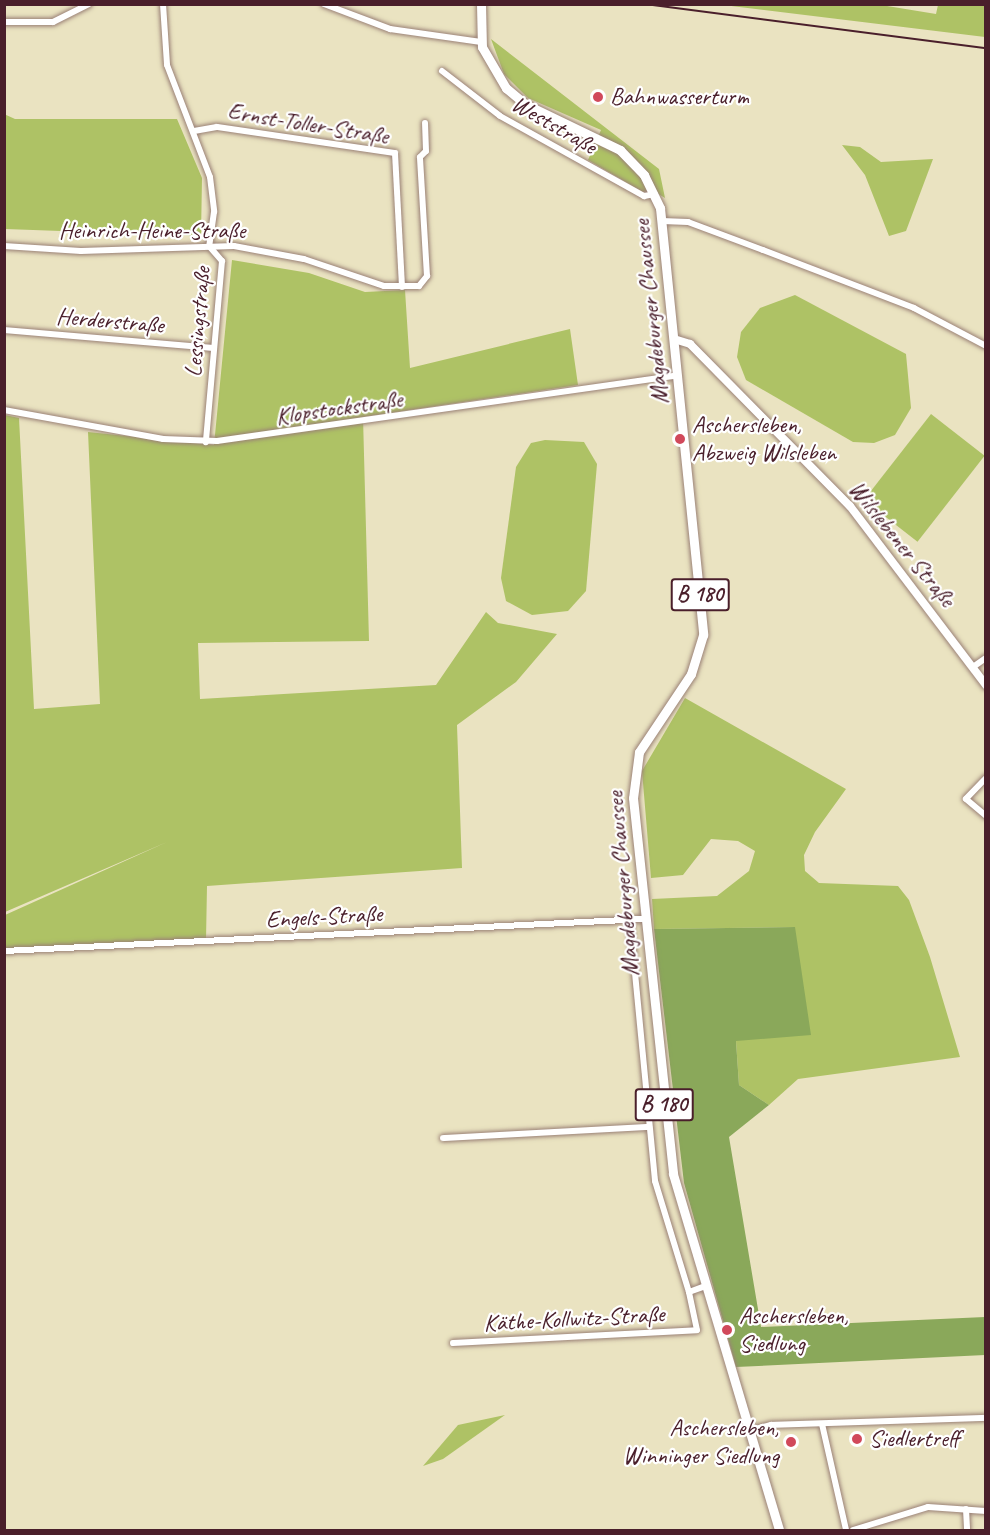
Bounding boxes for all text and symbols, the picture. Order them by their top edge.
place label: Bahnwasserturm [610,83,749,111]
street label: Weststraße [506,89,602,161]
marker: Bahnwasserturm [591,90,605,104]
street label: Ernst-Toller-Straße [226,97,390,151]
street label: Heinrich-Heine-Straße [59,217,245,245]
street label: Magdeburger Chaussee [627,218,675,406]
street label: Lessingstraße [179,266,217,378]
street label: Herderstraße [55,302,165,340]
street label: Klopstockstraße [274,385,404,431]
place label: Aschersleben, Abzweig Wilsleben [692,411,837,467]
marker: Aschersleben, Abzweig Wilsleben [673,432,687,446]
street label: Wilslebener Straße [842,475,962,613]
road number: B 180 [670,576,730,614]
street label: Magdeburger Chaussee [601,790,645,978]
street label: Engels-Straße [265,900,383,934]
road number: B 180 [634,1086,694,1124]
street label: Käthe-Kollwitz-Straße [483,1300,665,1338]
place label: Aschersleben, Siedlung [739,1302,849,1358]
marker: Aschersleben, Siedlung [720,1323,734,1337]
place label: Aschersleben, Winninger Siedlung [623,1414,779,1470]
place label: Siedlertreff [869,1425,960,1453]
marker: Siedlertreff [850,1432,864,1446]
marker: Aschersleben, Winninger Siedlung [784,1435,798,1449]

